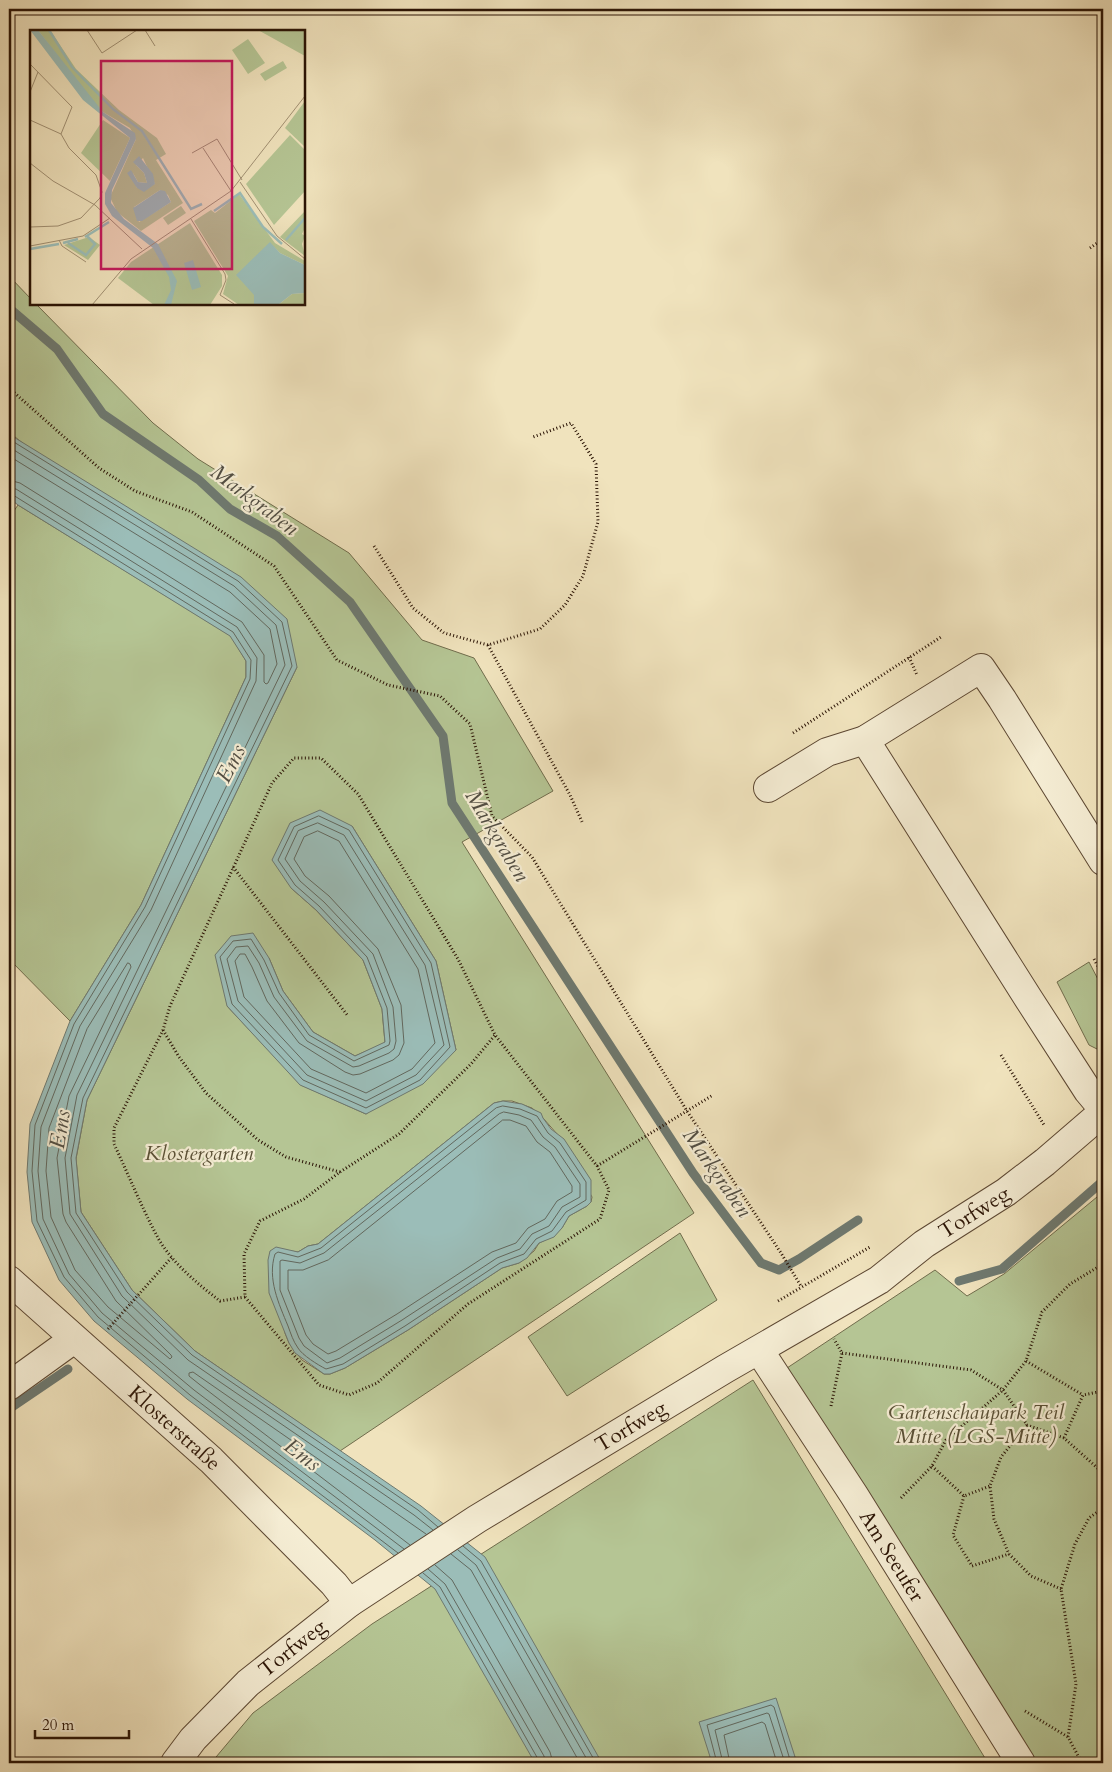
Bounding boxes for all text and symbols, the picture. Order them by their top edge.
inset map [30,30,305,305]
water label: Markgraben [204,457,305,543]
water label: Ems [209,739,253,788]
water label: Markgraben [458,784,537,888]
water label: Ems [42,1107,78,1151]
water label: Markgraben [675,1122,759,1224]
park label: Klostergarten [145,1139,254,1168]
street label: Torfweg [933,1179,1016,1246]
street label: Klosterstraße [122,1379,227,1477]
street label: Torfweg [590,1394,672,1459]
park label: Gartenschaupark Teil Mitte (LGS-Mitte) [888,1398,1065,1451]
water label: Ems [278,1431,327,1479]
street label: Am Seeufer [852,1505,931,1608]
street label: Torfweg [253,1612,333,1684]
scale bar [35,1707,129,1739]
text: 20 m [42,1715,74,1735]

